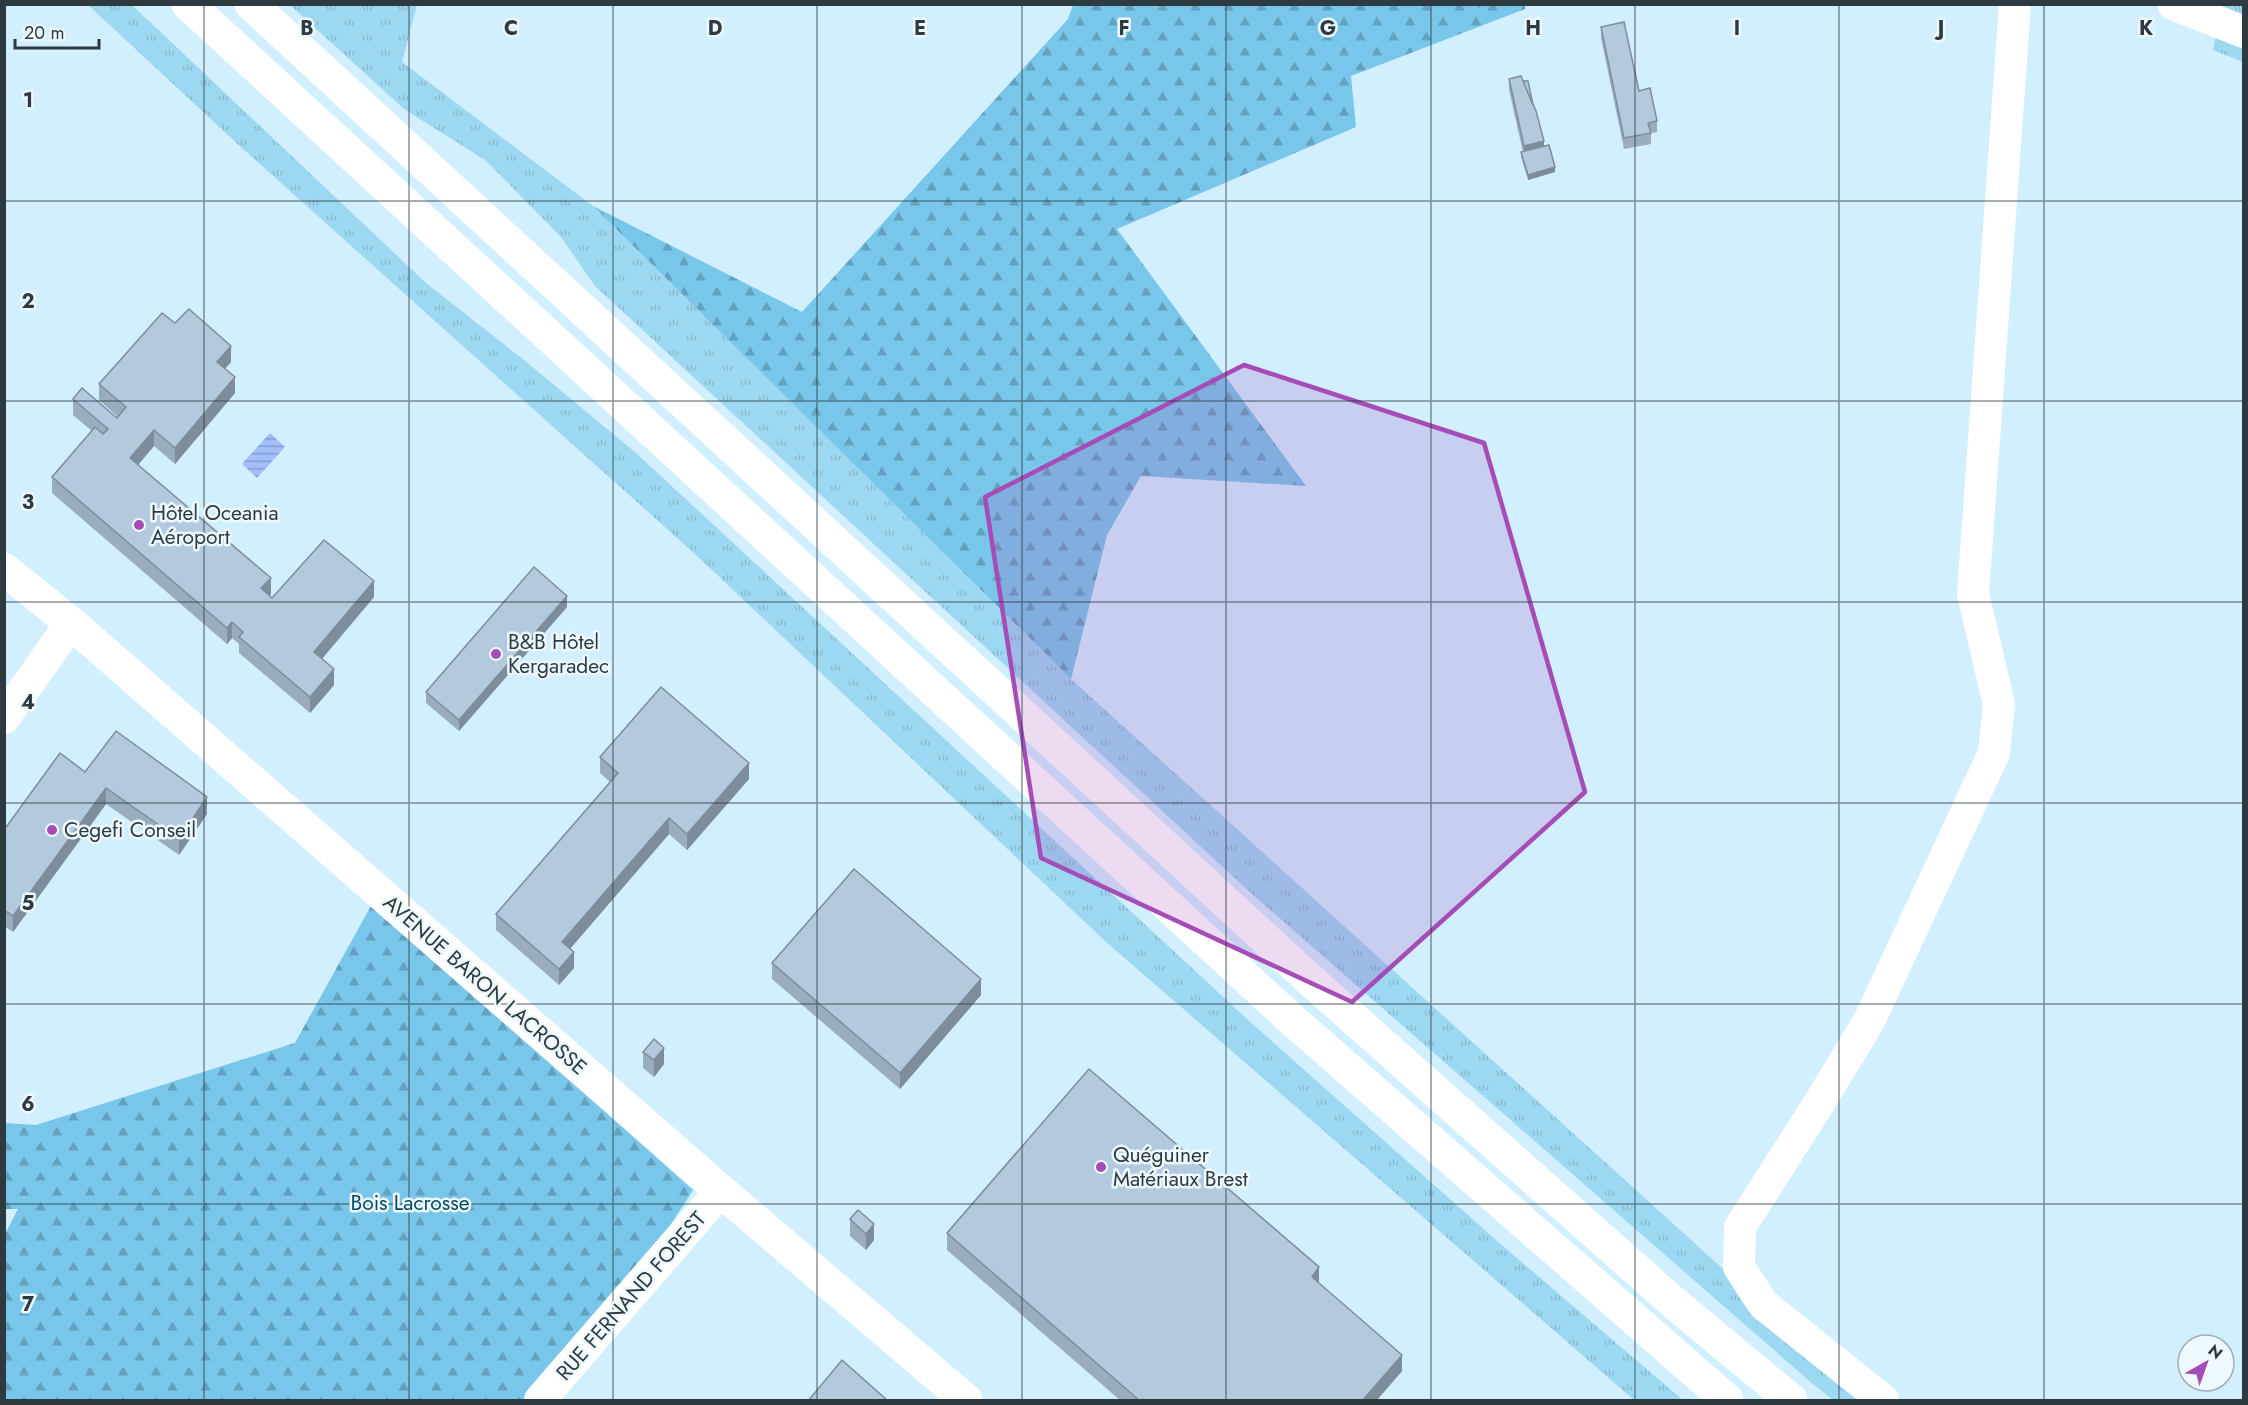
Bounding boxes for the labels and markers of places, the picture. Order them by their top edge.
place label: Hôtel Oceania Aéroport [151,498,279,552]
marker: Hôtel Oceania Aéroport [132,518,146,532]
place label: B&B Hôtel Kergaradec [508,627,609,681]
marker: B&B Hôtel Kergaradec [489,647,503,661]
place label: Cegefi Conseil [64,815,196,845]
marker: Cegefi Conseil [45,823,59,837]
place label: Quéguiner Matériaux Brest [1113,1140,1248,1194]
marker: Quéguiner Matériaux Brest [1094,1160,1108,1174]

